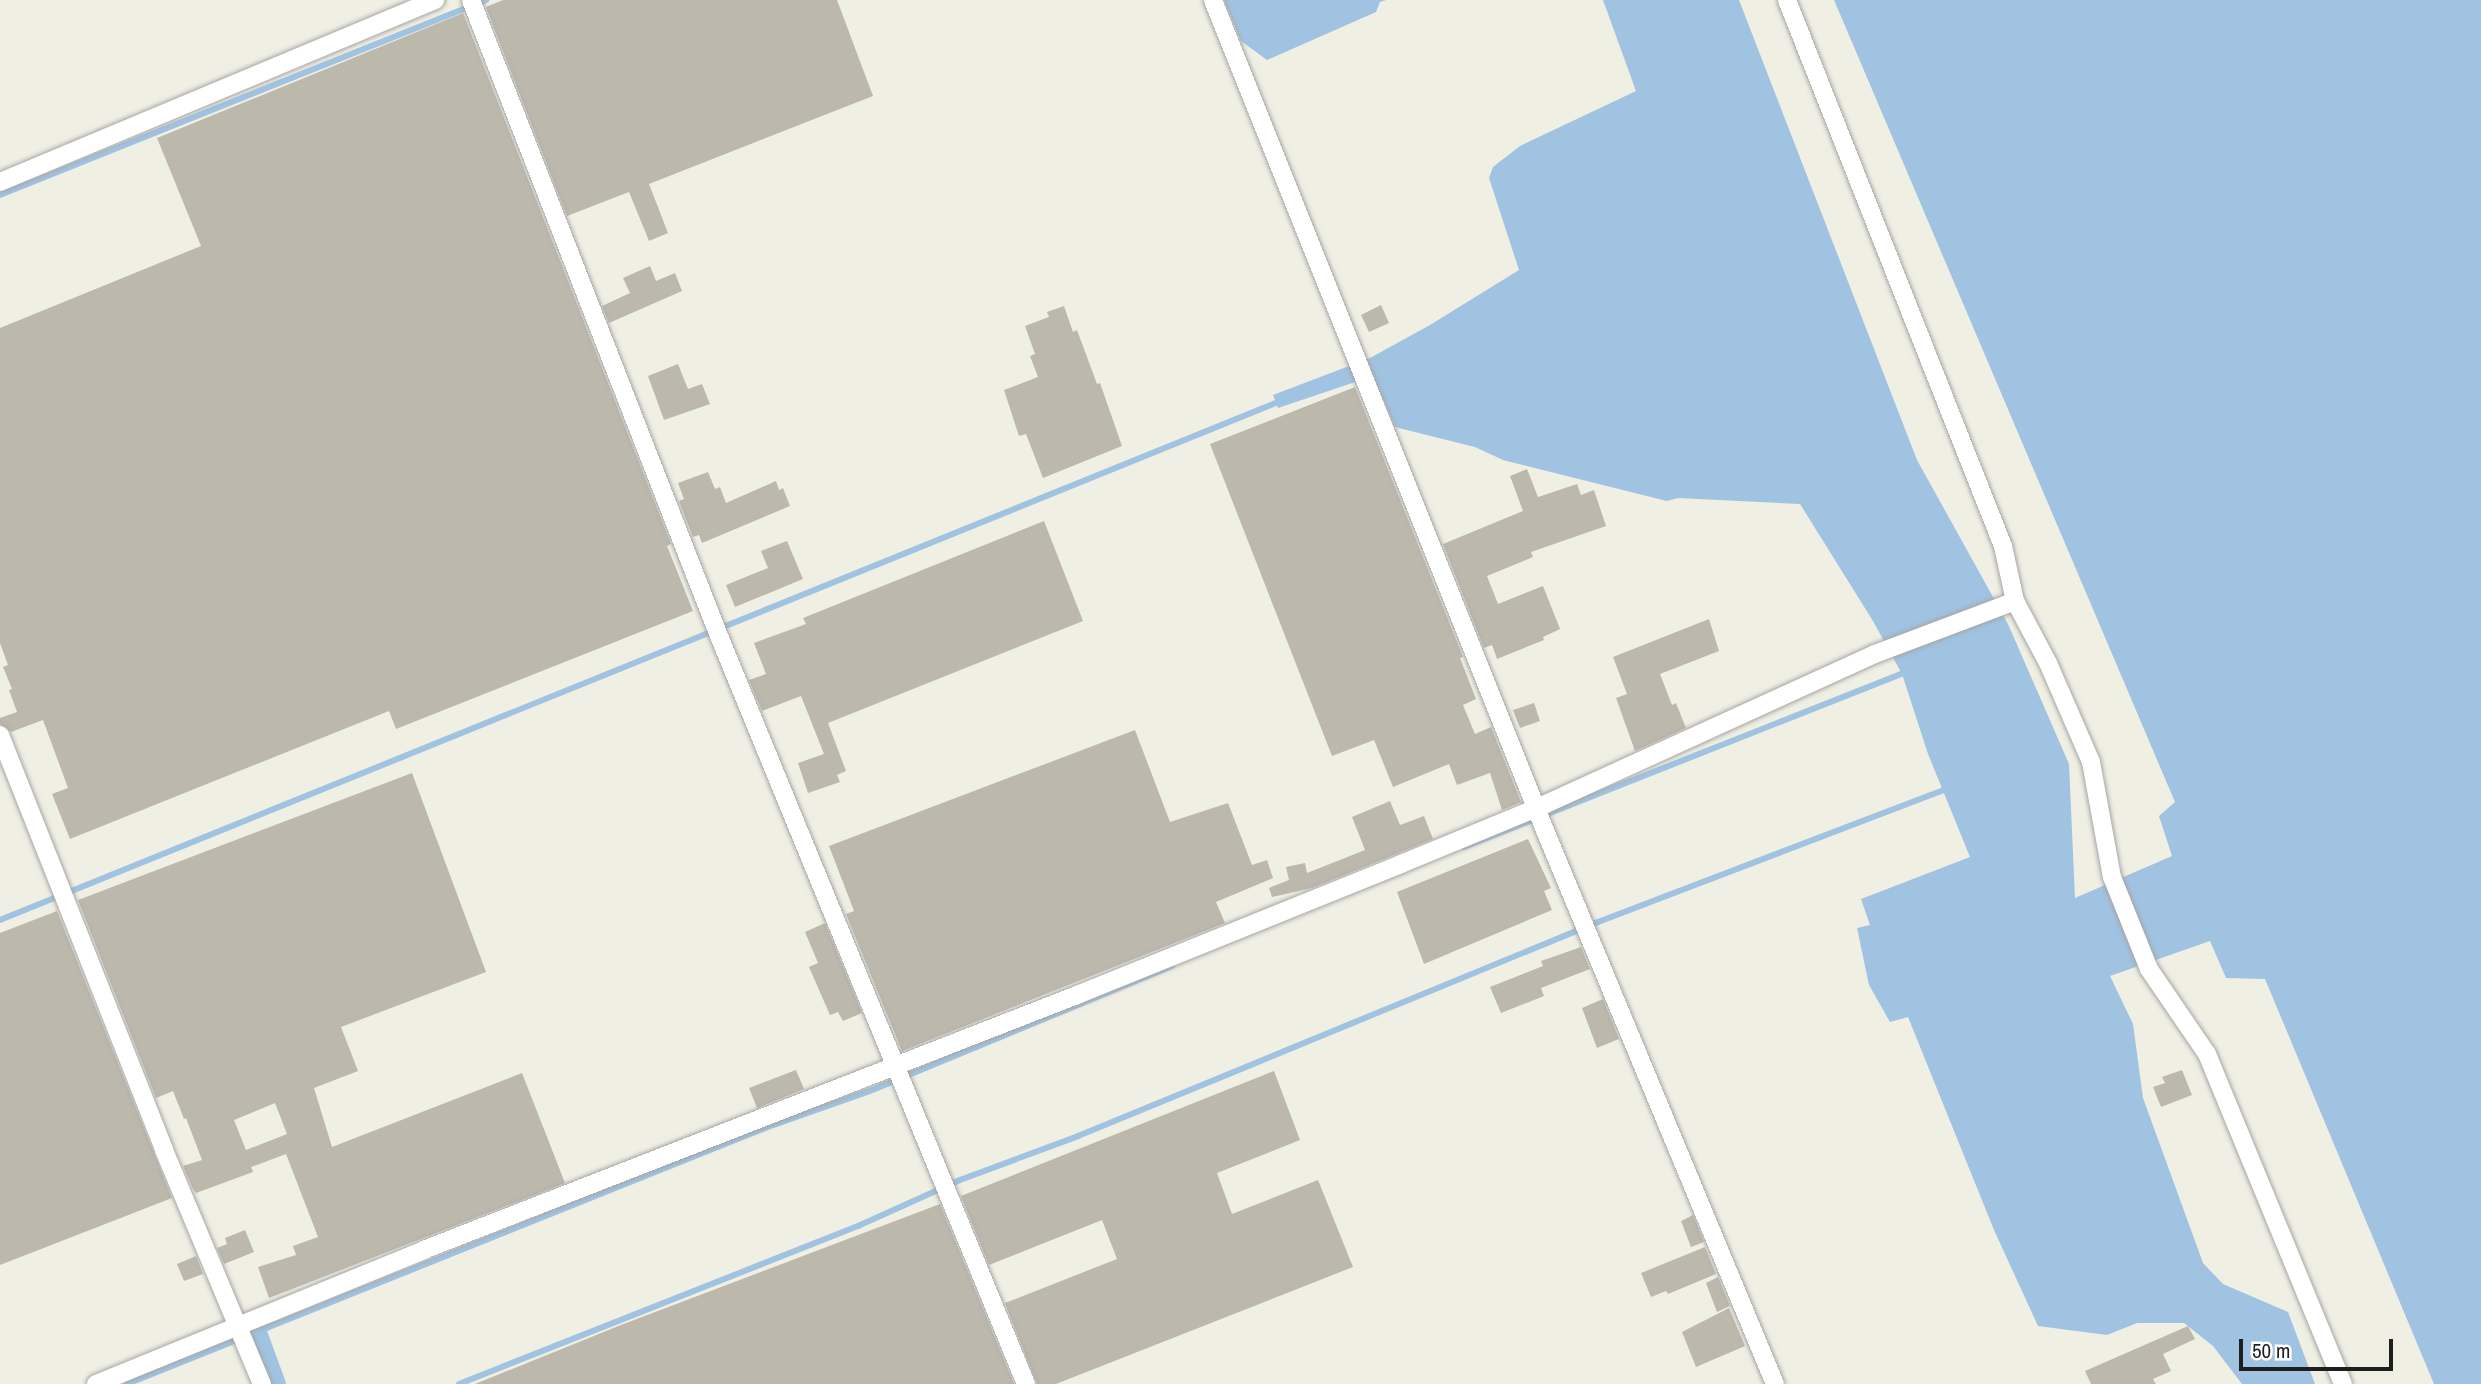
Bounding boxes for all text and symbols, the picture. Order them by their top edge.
scale bar [2243,1324,2397,1368]
text: 50 m [2252,1336,2290,1365]

